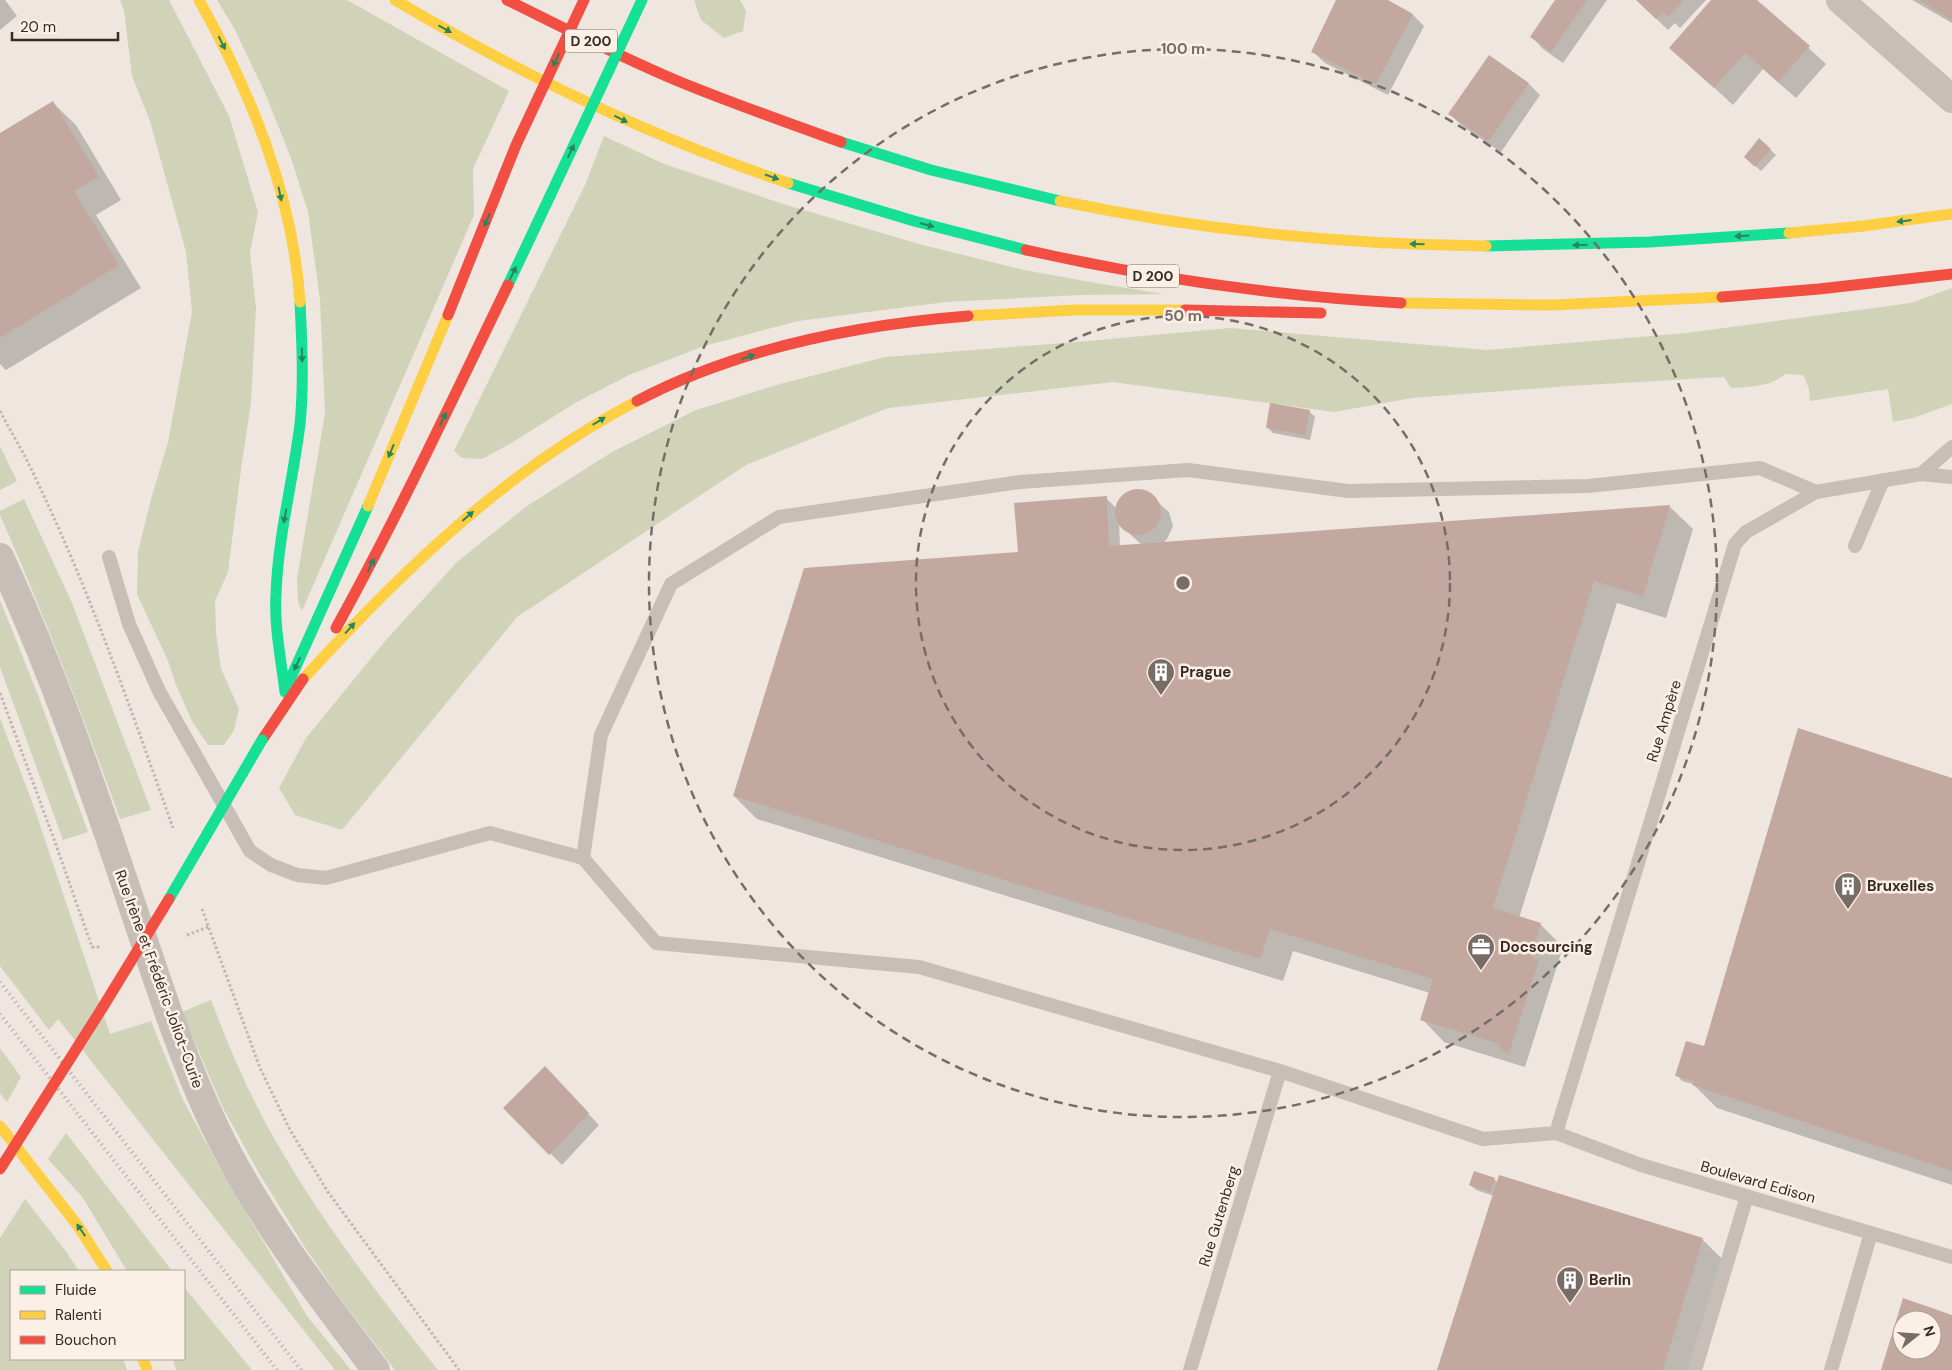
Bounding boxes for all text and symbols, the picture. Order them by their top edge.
scale bar [12,10,119,42]
text: 20 m [20,17,56,37]
one-way arrow [437,25,452,33]
road number: D 200 [565,29,617,52]
one-way arrow [218,35,226,50]
text: 100 m [1161,39,1205,59]
one-way arrow [551,53,559,67]
one-way arrow [613,114,628,123]
one-way arrow [566,144,575,159]
one-way arrow [765,174,780,182]
one-way arrow [276,187,284,202]
one-way arrow [482,213,490,227]
one-way arrow [1895,217,1911,225]
one-way arrow [920,221,935,229]
one-way arrow [1734,233,1750,241]
one-way arrow [1409,240,1425,248]
one-way arrow [1571,241,1587,249]
road number: D 200 [1127,264,1179,288]
one-way arrow [509,266,517,280]
text: 50 m [1164,306,1202,326]
one-way arrow [298,347,306,363]
one-way arrow [741,352,756,360]
one-way arrow [439,412,447,426]
one-way arrow [593,417,606,426]
one-way arrow [387,444,395,458]
one-way arrow [281,508,289,524]
one-way arrow [461,510,473,522]
one-way arrow [367,558,375,572]
centre of rings [1174,574,1192,592]
one-way arrow [344,622,356,634]
one-way arrow [293,657,301,671]
building icon: Prague [1146,657,1176,696]
place label: Prague [1180,662,1231,682]
street label: Rue Ampère [1642,677,1686,765]
street label: Rue Irène et Frédéric Joliot-Curie [110,867,208,1091]
building icon: Bruxelles [1833,871,1863,910]
place label: Bruxelles [1867,876,1934,896]
office icon: Docsourcing [1466,932,1496,971]
place label: Docsourcing [1500,937,1593,957]
street label: Boulevard Edison [1698,1156,1818,1208]
street label: Rue Gutenberg [1194,1163,1244,1269]
one-way arrow [76,1223,86,1237]
building icon: Berlin [1555,1265,1585,1304]
legend [10,1270,185,1360]
place label: Berlin [1589,1270,1631,1290]
text: Fluide [55,1280,97,1300]
text: Ralenti [55,1305,102,1325]
north arrow [1892,1310,1942,1360]
text: N [1919,1324,1940,1339]
text: Bouchon [55,1330,116,1350]

